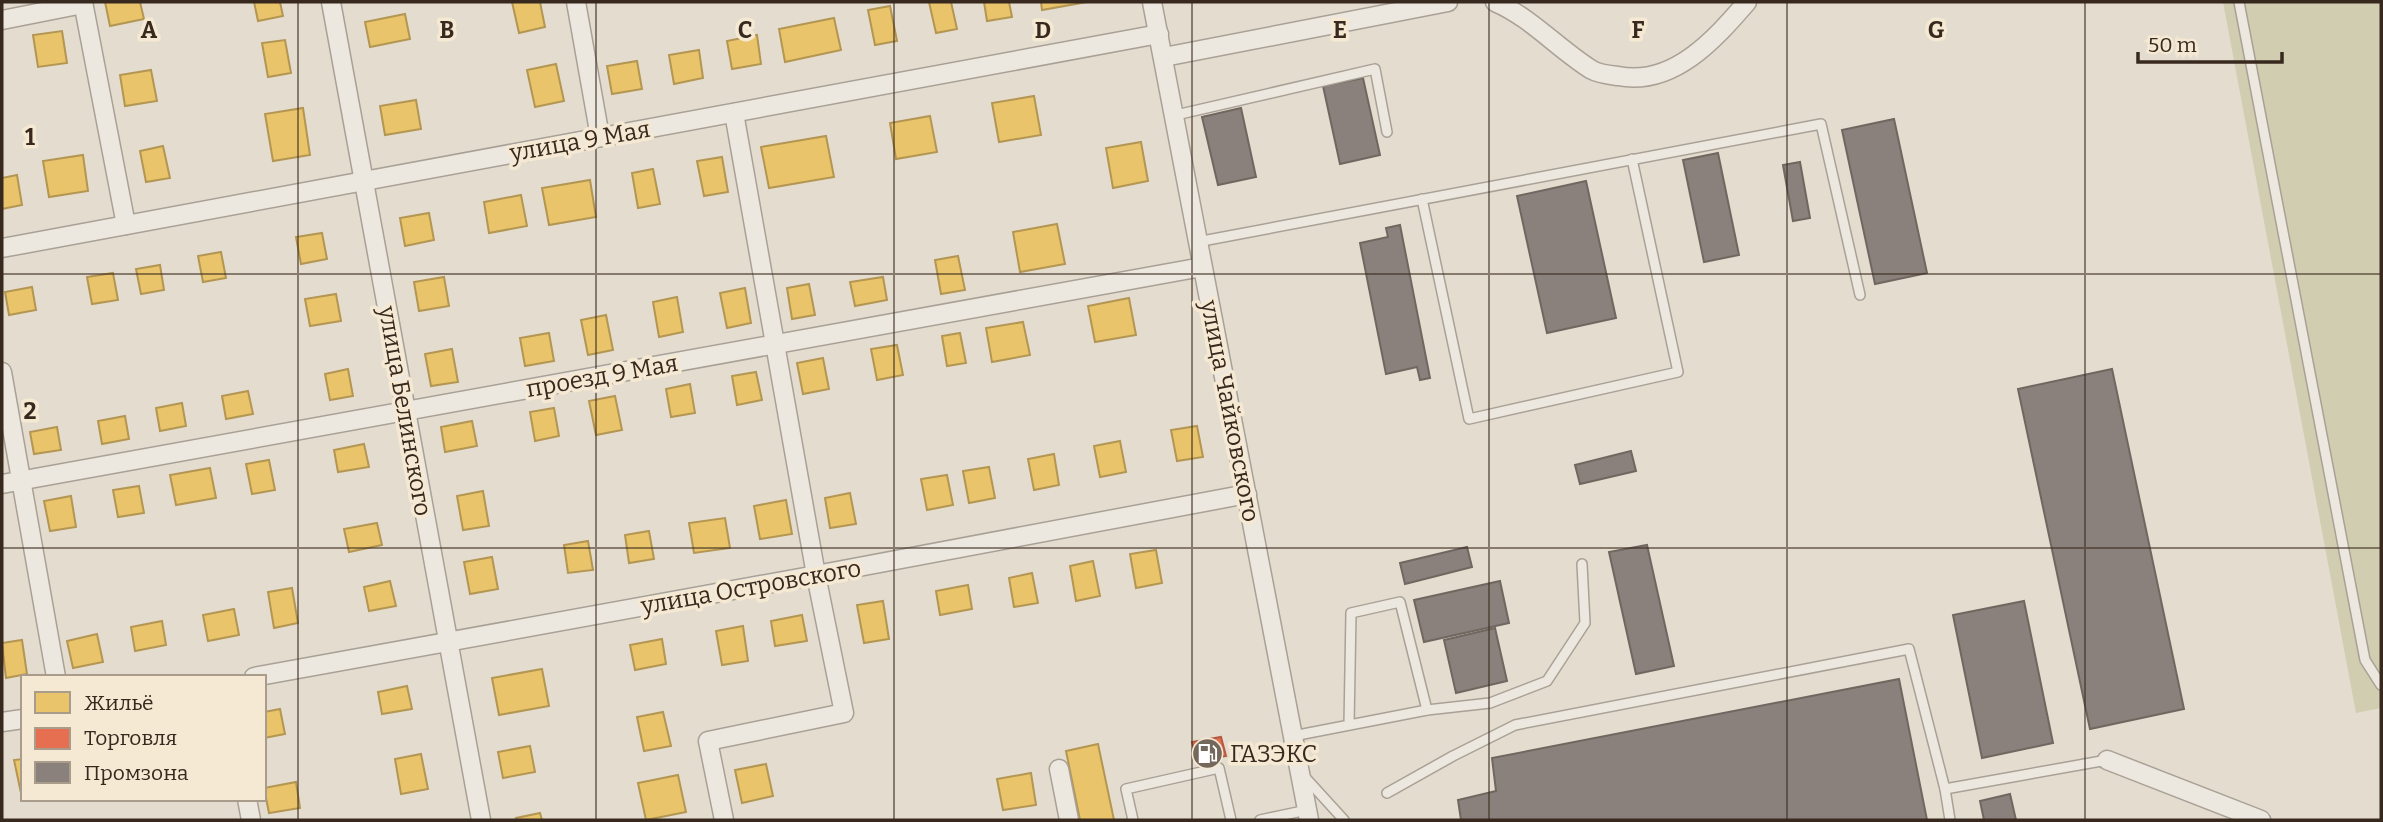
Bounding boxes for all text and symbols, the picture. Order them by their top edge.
text: A [141,16,158,44]
text: B [440,16,454,44]
text: C [738,16,752,44]
text: D [1035,16,1051,44]
text: E [1333,16,1347,44]
text: F [1632,16,1645,44]
text: G [1928,16,1945,44]
scale bar [2138,21,2282,65]
text: 50 m [2148,32,2197,58]
street label: улица 9 Мая [507,115,652,167]
text: 1 [25,123,35,151]
street label: улица Чайковского [1195,297,1265,524]
street label: улица Белинского [373,303,437,518]
street label: проезд 9 Мая [524,349,680,403]
text: 2 [24,397,37,425]
street label: улица Островского [638,554,863,620]
legend [21,675,266,801]
text: Жильё [84,690,153,716]
text: Торговля [84,725,177,751]
fuel station icon: ГАЗЭКС [1190,737,1224,771]
place label: ГАЗЭКС [1230,740,1317,768]
text: Промзона [84,760,189,786]

